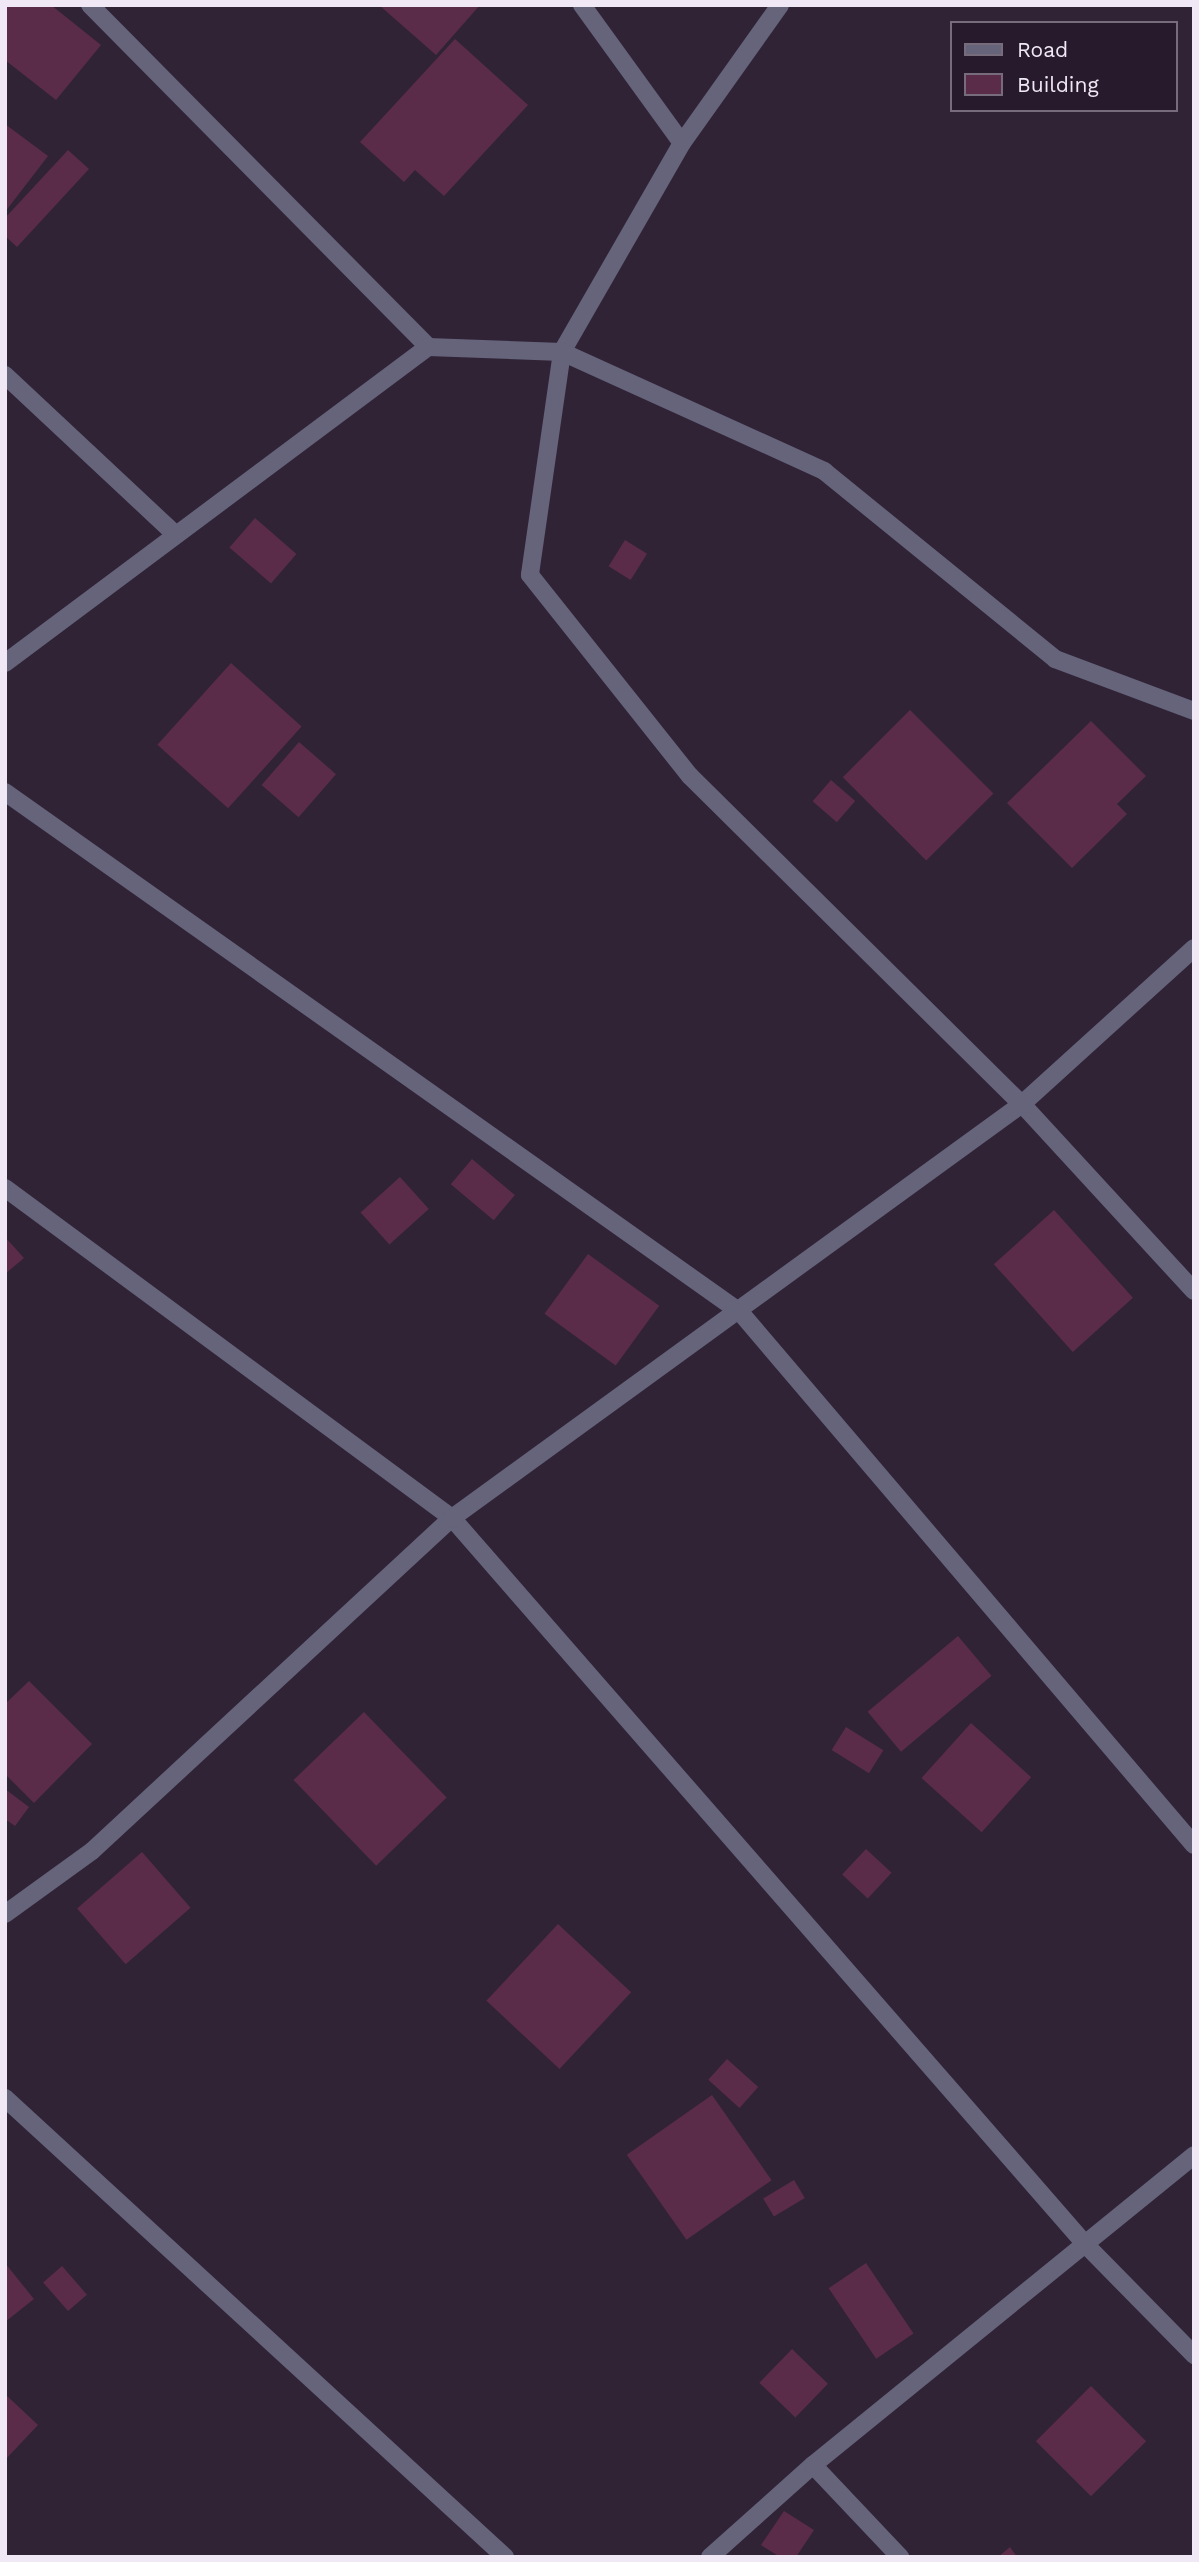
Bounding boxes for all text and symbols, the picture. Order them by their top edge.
legend [950,21,1178,112]
text: Road [1017,37,1068,62]
text: Building [1017,72,1099,97]

